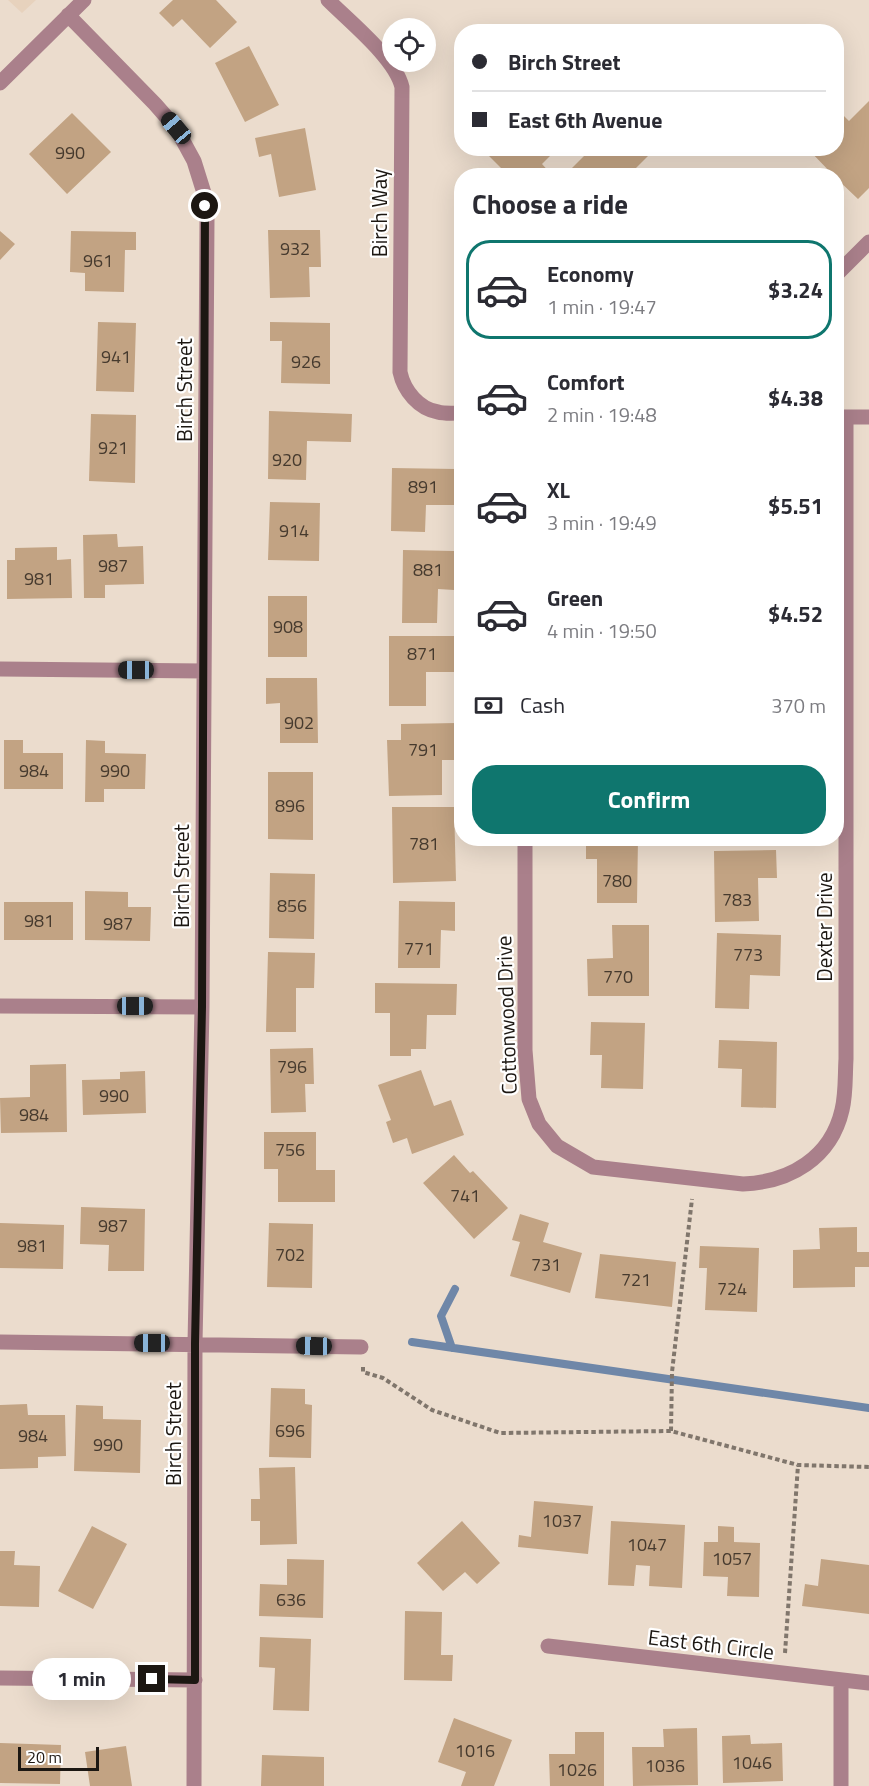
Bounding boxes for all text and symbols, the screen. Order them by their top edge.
map controls [382,18,436,72]
button: locate [382,18,436,72]
text: Birch Street [508,45,621,79]
text: East 6th Avenue [508,103,663,137]
car [158,108,194,148]
house number: 990 [55,139,85,166]
street label: Birch Way [363,169,395,257]
text: Choose a ride [472,183,628,224]
route start [191,192,218,219]
house number: 932 [280,235,310,262]
house number: 961 [83,247,113,274]
text: Economy [547,257,634,291]
icon: car [475,263,529,317]
text: $3.24 [768,273,823,307]
text: 1 min · 19:47 [547,291,657,322]
street label: Birch Street [168,337,200,442]
house number: 941 [101,343,131,370]
house number: 926 [291,348,321,375]
text: Comfort [547,365,625,399]
icon: car [475,371,529,425]
text: $4.38 [768,381,823,415]
text: 2 min · 19:48 [547,399,657,430]
house number: 921 [98,434,128,461]
house number: 920 [272,446,302,473]
house number: 891 [408,473,438,500]
text: XL [547,473,570,507]
icon: car [475,479,529,533]
text: $5.51 [768,489,823,523]
text: 3 min · 19:49 [547,507,657,538]
house number: 914 [279,517,309,544]
house number: 987 [98,552,128,579]
house number: 881 [413,556,443,583]
house number: 981 [24,565,54,592]
text: Green [547,581,603,615]
icon: car [475,587,529,641]
text: $4.52 [768,597,823,631]
house number: 908 [273,613,303,640]
text: 4 min · 19:50 [547,615,657,646]
house number: 871 [407,640,437,667]
car [118,661,154,679]
text: Cash [520,688,565,722]
icon: cash [472,689,505,722]
text: 370 m [771,690,826,721]
house number: 902 [284,709,314,736]
house number: 791 [408,736,438,763]
house number: 984 [19,757,49,784]
house number: 990 [100,757,130,784]
button: Confirm [472,765,826,834]
house number: 896 [275,792,305,819]
street label: Birch Street [165,823,197,928]
house number: 781 [409,830,439,857]
house number: 780 [602,867,632,894]
street label: Dexter Drive [808,872,840,982]
house number: 783 [722,886,752,913]
house number: 856 [277,892,307,919]
house number: 981 [24,907,54,934]
house number: 987 [103,910,133,937]
house number: 771 [404,935,434,962]
street label: Cottonwood Drive [487,935,525,1095]
house number: 773 [733,941,763,968]
house number: 770 [603,963,633,990]
car [117,997,153,1015]
house number: 796 [277,1053,307,1080]
house number: 990 [99,1082,129,1109]
house number: 984 [19,1101,49,1128]
house number: 756 [275,1136,305,1163]
house number: 741 [450,1182,480,1209]
house number: 987 [98,1212,128,1239]
house number: 981 [17,1232,47,1259]
house number: 702 [275,1241,305,1268]
house number: 731 [531,1251,561,1278]
house number: 721 [621,1266,651,1293]
house number: 724 [717,1275,747,1302]
car [134,1334,170,1352]
car [296,1337,332,1355]
street label: Birch Street [157,1381,189,1486]
house number: 696 [275,1417,305,1444]
house number: 984 [18,1422,48,1449]
house number: 990 [93,1431,123,1458]
house number: 1037 [542,1507,582,1534]
house number: 1047 [627,1531,667,1558]
house number: 1057 [712,1545,752,1572]
house number: 636 [276,1586,306,1613]
street label: East 6th Circle [646,1620,776,1668]
callout: 1 min [32,1658,131,1700]
text: 1 min [57,1663,106,1694]
route end [138,1665,165,1692]
house number: 1016 [455,1737,495,1764]
scale bar [18,1744,99,1772]
text: 20 m [27,1745,62,1769]
house number: 1046 [732,1749,772,1776]
house number: 1036 [645,1752,685,1779]
house number: 1026 [557,1756,597,1783]

